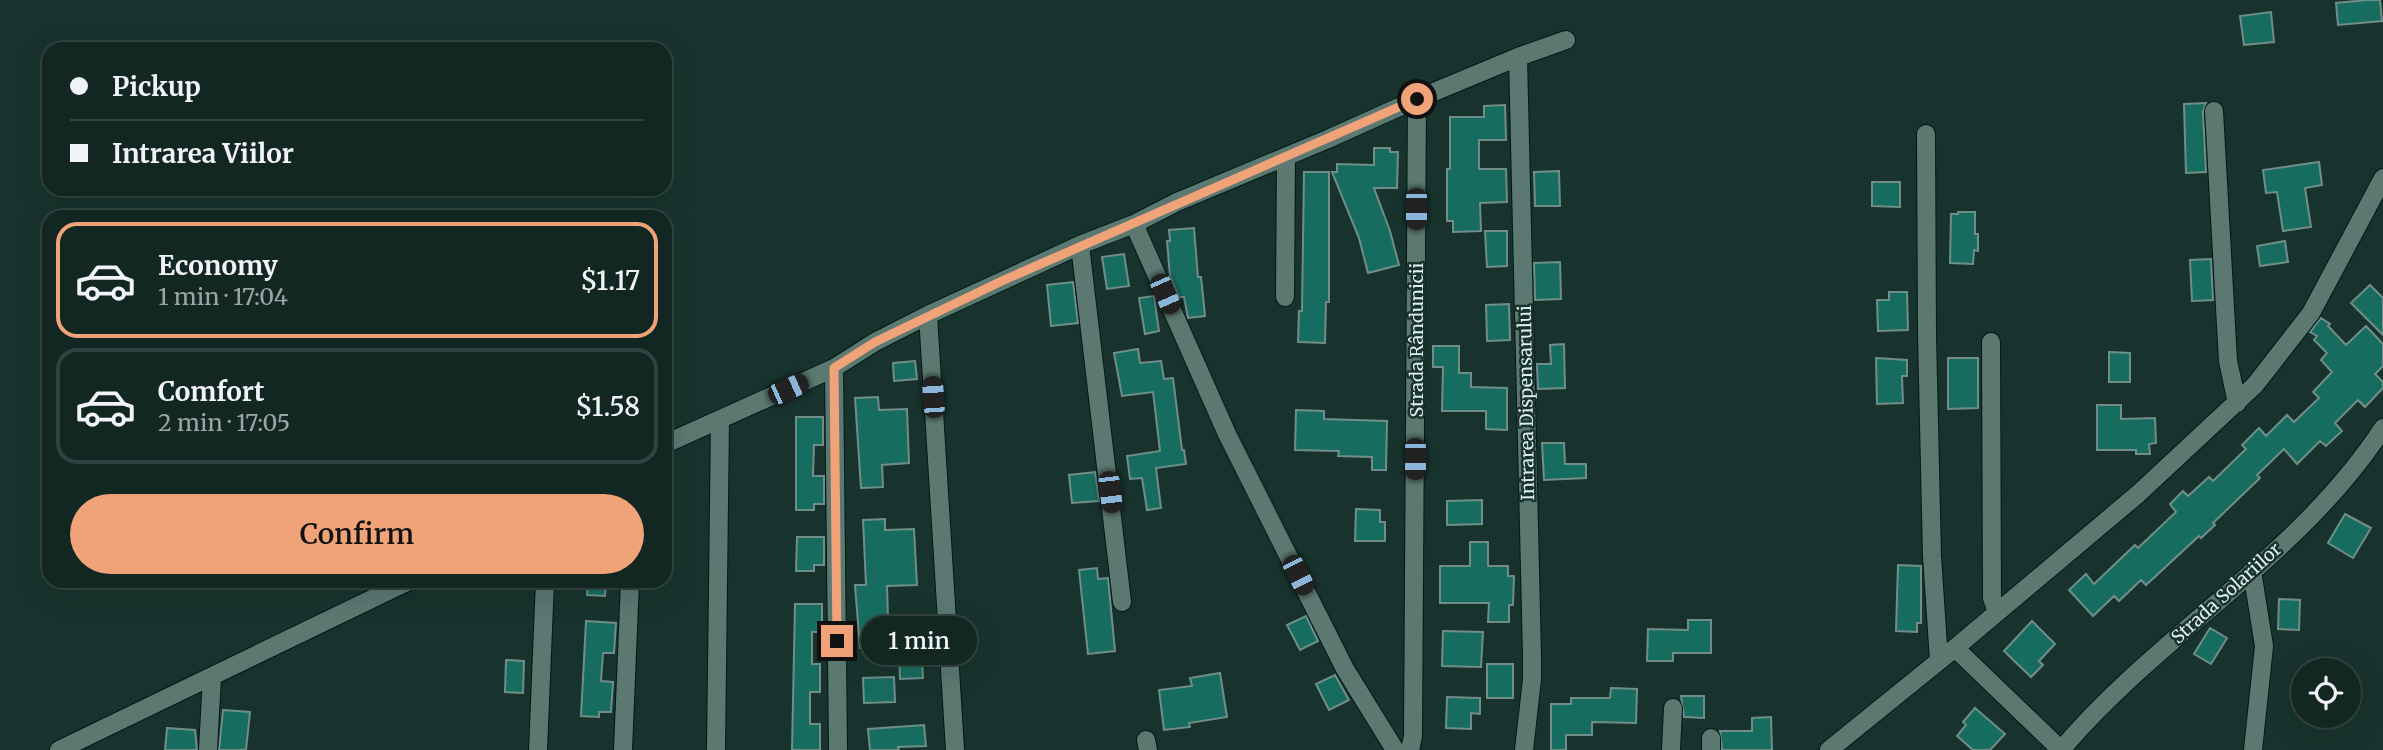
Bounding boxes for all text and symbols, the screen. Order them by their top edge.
text: Pickup [112,70,201,103]
route start [1401,83,1433,115]
text: Intrarea Viilor [112,137,294,170]
car [1406,188,1427,230]
icon: car [74,249,137,312]
text: Economy [158,249,278,282]
street label: Strada Rândunicii [1405,262,1428,417]
text: $1.17 [580,264,640,297]
car [1147,271,1184,317]
text: 1 min · 17:04 [158,282,288,311]
street label: Intrarea Dispensarului [1513,305,1539,501]
car [765,371,812,407]
icon: car [74,375,137,438]
text: Comfort [158,375,264,408]
car [922,375,945,419]
text: $1.58 [575,390,640,423]
text: 2 min · 17:05 [158,408,290,437]
car [1405,438,1426,480]
car [1098,470,1123,514]
button: Confirm [70,494,644,574]
street label: Strada Solariilor [2166,537,2286,649]
car [1280,552,1317,598]
callout: 1 min [862,616,977,666]
route end [821,625,853,657]
text: 1 min [888,626,950,655]
map controls [2291,658,2361,728]
button: locate [2291,658,2361,728]

